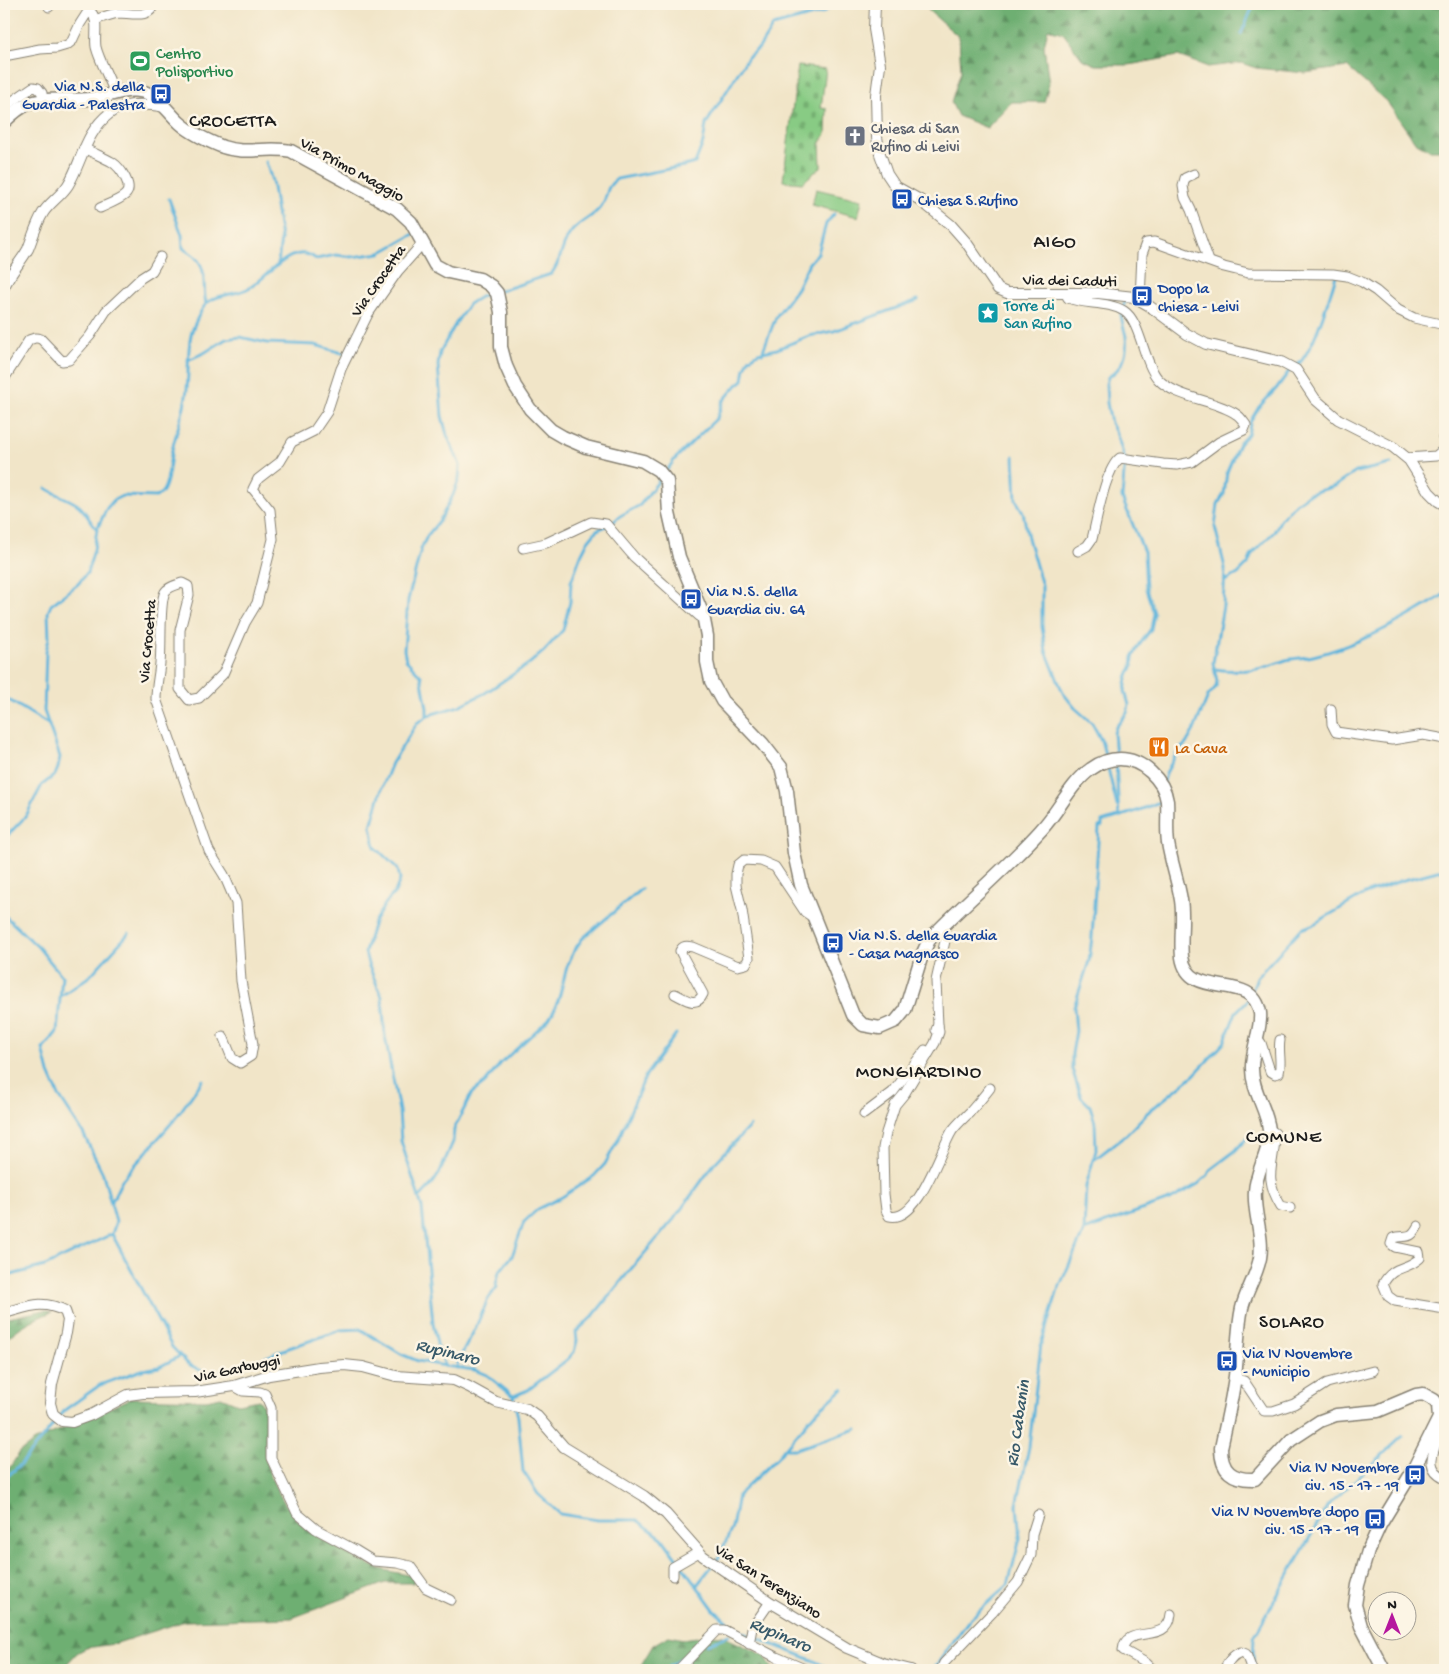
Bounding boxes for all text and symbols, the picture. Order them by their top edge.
place label: Centro Polisportivo [155,46,233,83]
sports icon: Centro Polisportivo [128,49,152,73]
place label: Via N.S. della Guardia - Palestra [22,79,146,116]
bus stop icon: Via N.S. della Guardia - Palestra [149,82,173,106]
district label: CROCETTA [189,111,278,134]
place label: Chiesa di San Rufino di Leivi [871,121,960,158]
church icon: Chiesa di San Rufino di Leivi [843,124,867,148]
street label: Via Primo Maggio [295,134,407,208]
bus stop icon: Chiesa S.Rufino [890,187,914,211]
place label: Chiesa S.Rufino [918,193,1018,212]
district label: AIGO [1033,232,1077,255]
street label: Via Crocetta [348,242,412,322]
street label: Via dei Caduti [1022,272,1117,293]
place label: Dopo la chiesa - Leivi [1157,281,1239,318]
bus stop icon: Dopo la chiesa - Leivi [1130,284,1154,308]
place label: Torre di San Rufino [1003,298,1072,335]
place icon: Torre di San Rufino [976,301,1000,325]
place label: Via N.S. della Guardia civ. 64 [706,584,806,621]
bus stop icon: Via N.S. della Guardia civ. 64 [679,587,703,611]
street label: Via Crocetta [136,598,163,685]
restaurant icon: La Cava [1147,735,1171,759]
place label: La Cava [1175,741,1228,760]
place label: Via N.S. della Guardia - Casa Magnasco [848,928,998,965]
bus stop icon: Via N.S. della Guardia - Casa Magnasco [821,931,845,955]
district label: MONGIARDINO [856,1062,982,1085]
district label: COMUNE [1246,1127,1322,1150]
district label: SOLARO [1259,1312,1325,1335]
water label: Rupinaro [413,1335,482,1372]
place label: Via IV Novembre - Municipio [1242,1346,1353,1383]
bus stop icon: Via IV Novembre - Municipio [1215,1349,1239,1373]
street label: Via Garbuggi [192,1352,282,1389]
water label: Rio Cabanin [1003,1378,1036,1468]
place label: Via IV Novembre civ. 15 - 17 - 19 [1289,1460,1400,1497]
bus stop icon: Via IV Novembre civ. 15 - 17 - 19 [1403,1463,1427,1487]
place label: Via IV Novembre dopo civ. 15 - 17 - 19 [1211,1504,1359,1541]
bus stop icon: Via IV Novembre dopo civ. 15 - 17 - 19 [1363,1507,1387,1531]
street label: Via San Terenziano [709,1541,824,1625]
north arrow [1366,1592,1416,1642]
text: N [1387,1597,1397,1614]
water label: Rupinaro [746,1614,815,1659]

